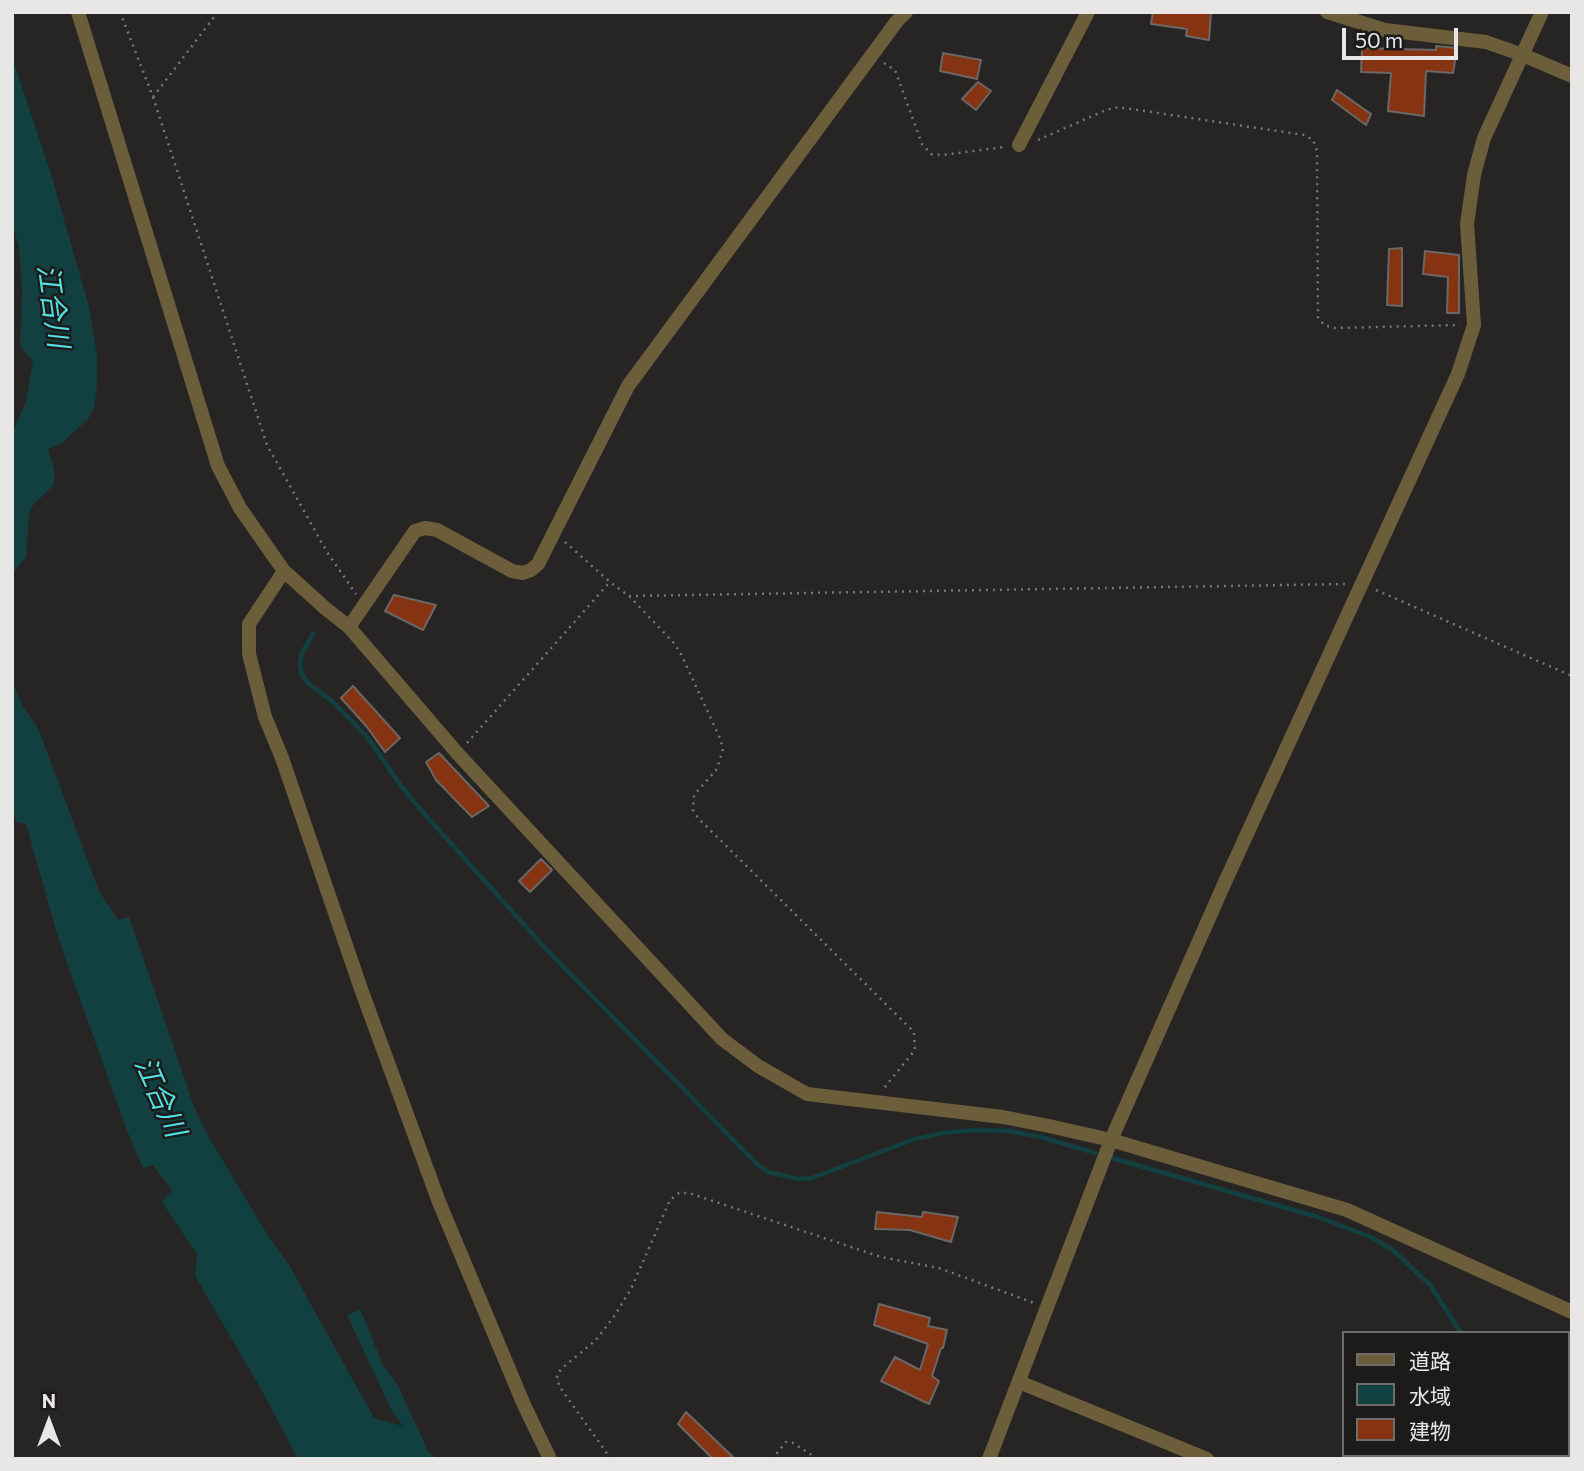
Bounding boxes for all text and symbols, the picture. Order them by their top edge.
scale bar [1346,14,1462,58]
text: 50 m [1355,27,1403,52]
water label: 江合川 [31,262,75,350]
water label: 江合川 [128,1052,192,1142]
legend [1342,1331,1570,1457]
text: 道路 [1409,1348,1451,1373]
text: 水域 [1409,1383,1451,1408]
north arrow [14,1387,84,1457]
text: N [42,1389,56,1412]
text: 建物 [1409,1418,1451,1443]

